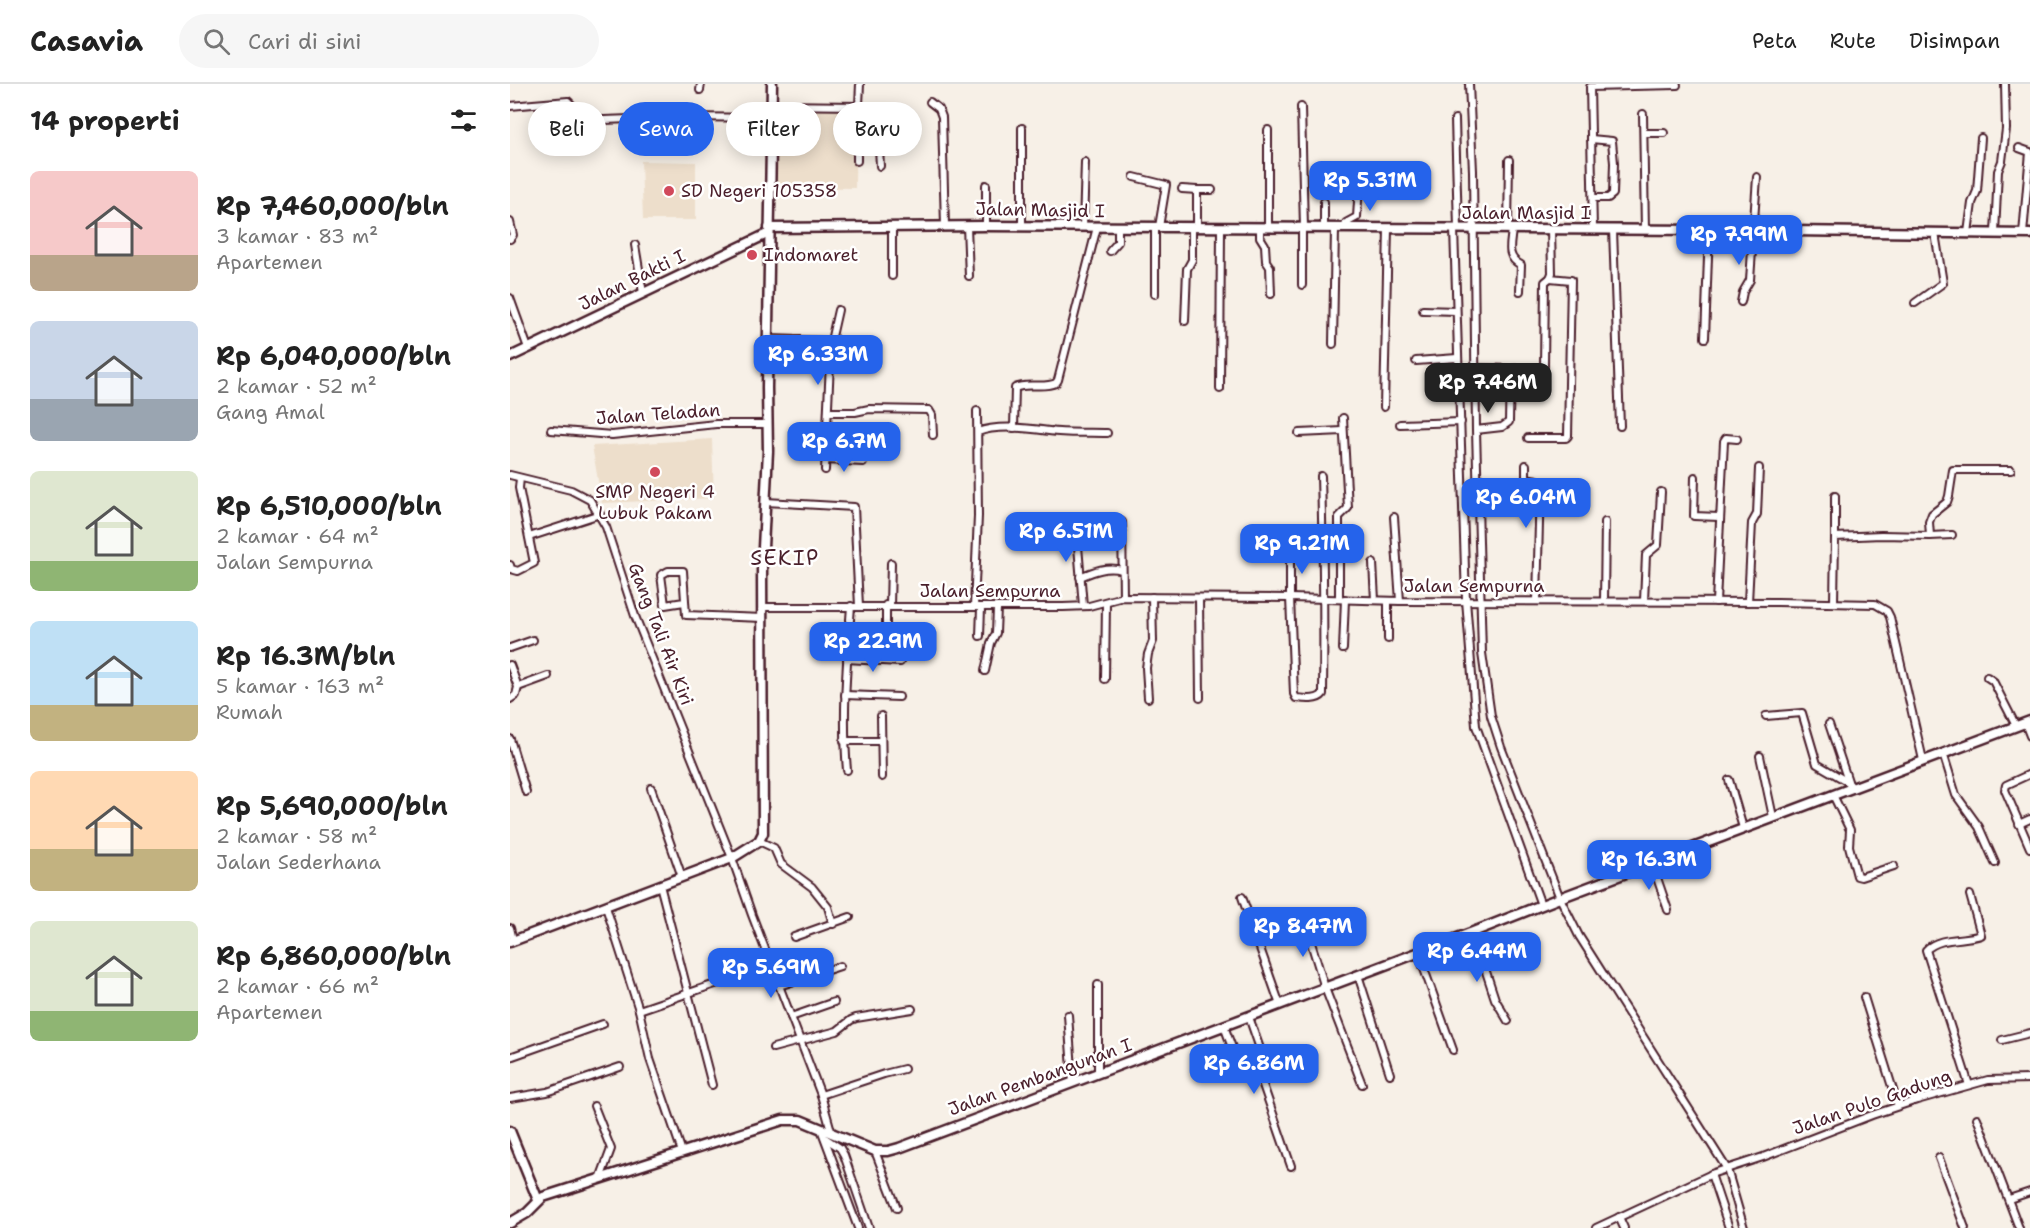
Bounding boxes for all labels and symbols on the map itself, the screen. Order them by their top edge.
pin: Rp 5.31M [1308,161,1432,212]
place label: SD Negeri 105358 [681,179,837,203]
marker: SD Negeri 105358 [662,184,676,198]
street label: Jalan Masjid I [975,197,1105,223]
street label: Jalan Masjid I [1461,201,1591,225]
pin: Rp 7.99M [1677,215,1801,266]
place label: Indomaret [764,243,858,267]
street label: Jalan Bakti I [575,244,689,316]
marker: Indomaret [745,248,759,262]
pin: Rp 6.33M [756,335,880,386]
pin: Rp 7.46M [1426,363,1550,414]
street label: Jalan Teladan [595,398,721,430]
pin: Rp 6.7M [789,422,899,473]
marker: SMP Negeri 4 Lubuk Pakam [648,465,662,479]
pin: Rp 6.04M [1464,478,1588,529]
place label: SMP Negeri 4 Lubuk Pakam [595,480,715,525]
pin: Rp 6.51M [1004,512,1128,563]
pin: Rp 9.21M [1240,524,1364,575]
district label: SEKIP [750,544,820,572]
street label: Gang Tali Air Kiri [623,559,699,709]
street label: Jalan Sempurna [1403,574,1545,598]
street label: Jalan Sempurna [919,579,1061,603]
pin: Rp 22.9M [811,622,935,673]
pin: Rp 16.3M [1587,840,1711,891]
pin: Rp 8.47M [1241,907,1365,958]
pin: Rp 6.44M [1415,932,1539,983]
pin: Rp 5.69M [709,948,833,999]
street label: Jalan Pembangunan I [945,1033,1135,1121]
pin: Rp 6.86M [1192,1044,1316,1095]
street label: Jalan Pulo Gadung [1789,1064,1955,1140]

